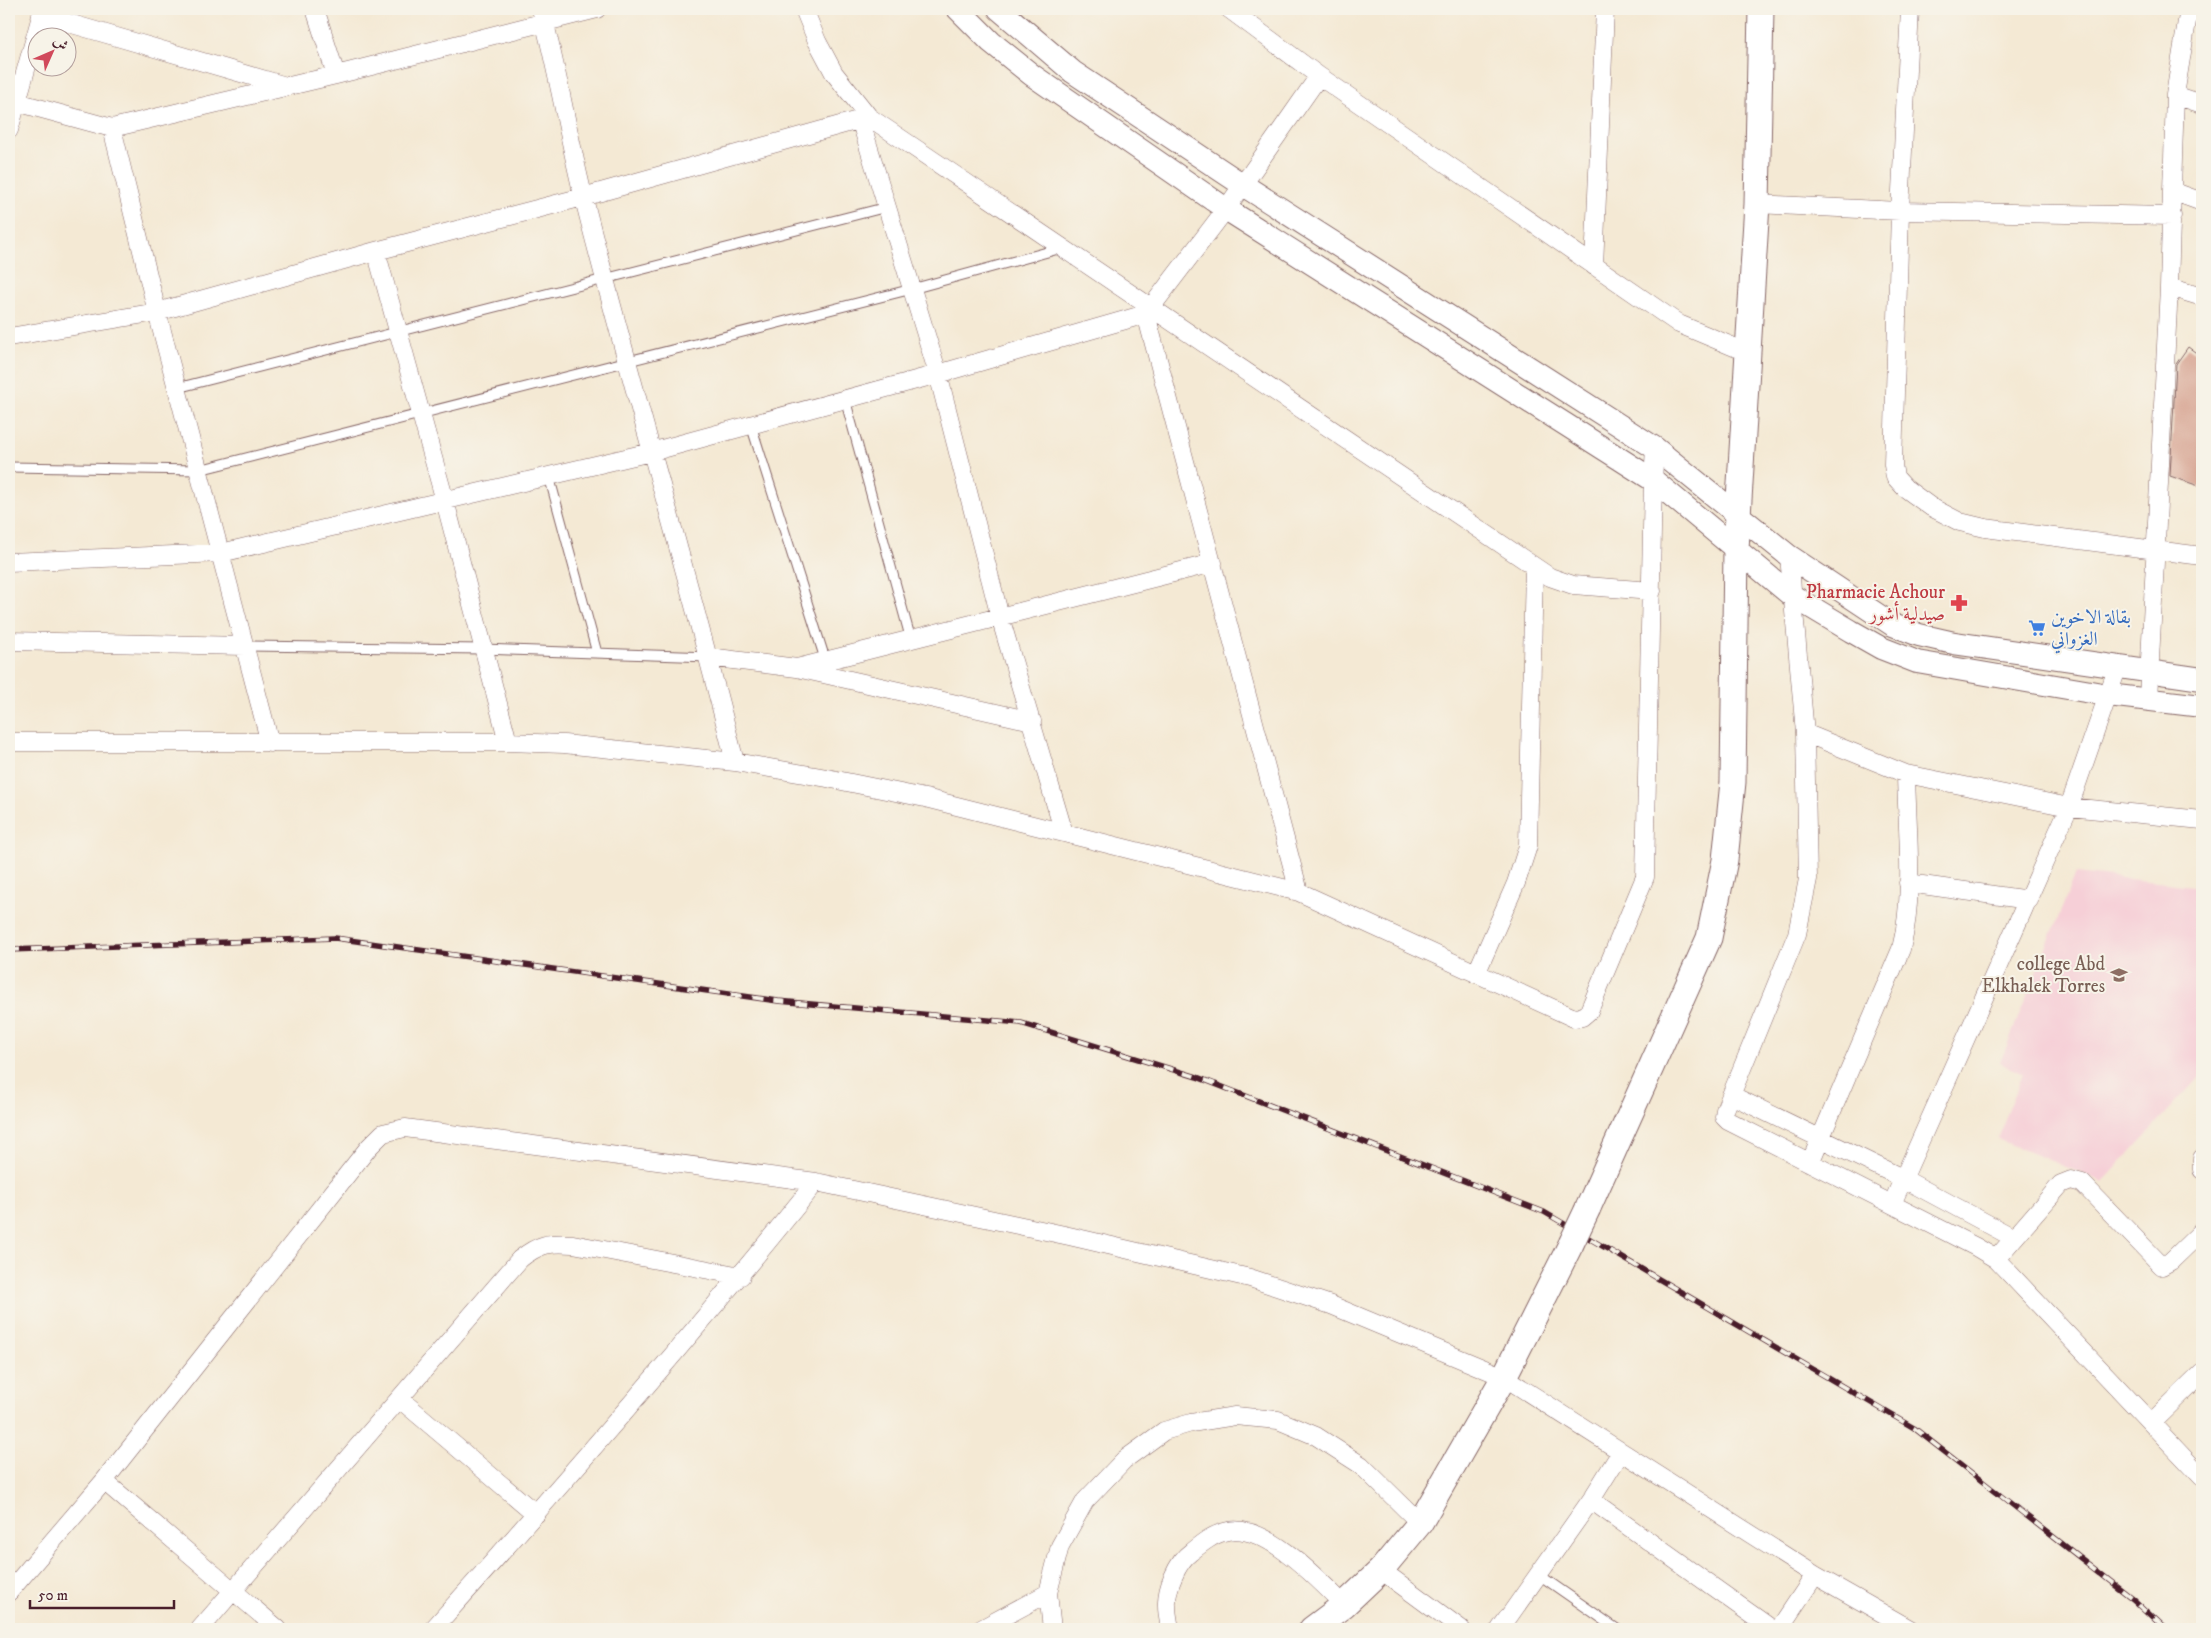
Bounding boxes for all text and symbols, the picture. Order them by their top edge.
north arrow [28,28,78,78]
text: ش [49,32,72,55]
place label: Pharmacie Achour صيدلية أشور [1806,581,1945,626]
pharmacy icon: Pharmacie Achour صيدلية أشور [1949,593,1969,613]
place label: بقالة الاخوين الغزواني [2051,606,2131,654]
supermarket icon: بقالة الاخوين الغزواني [2027,618,2047,638]
place label: college Abd Elkhalek Torres [1982,953,2106,998]
school or university icon: college Abd Elkhalek Torres [2109,965,2129,985]
scale bar [30,1578,174,1610]
text: 50 m [38,1586,68,1605]

